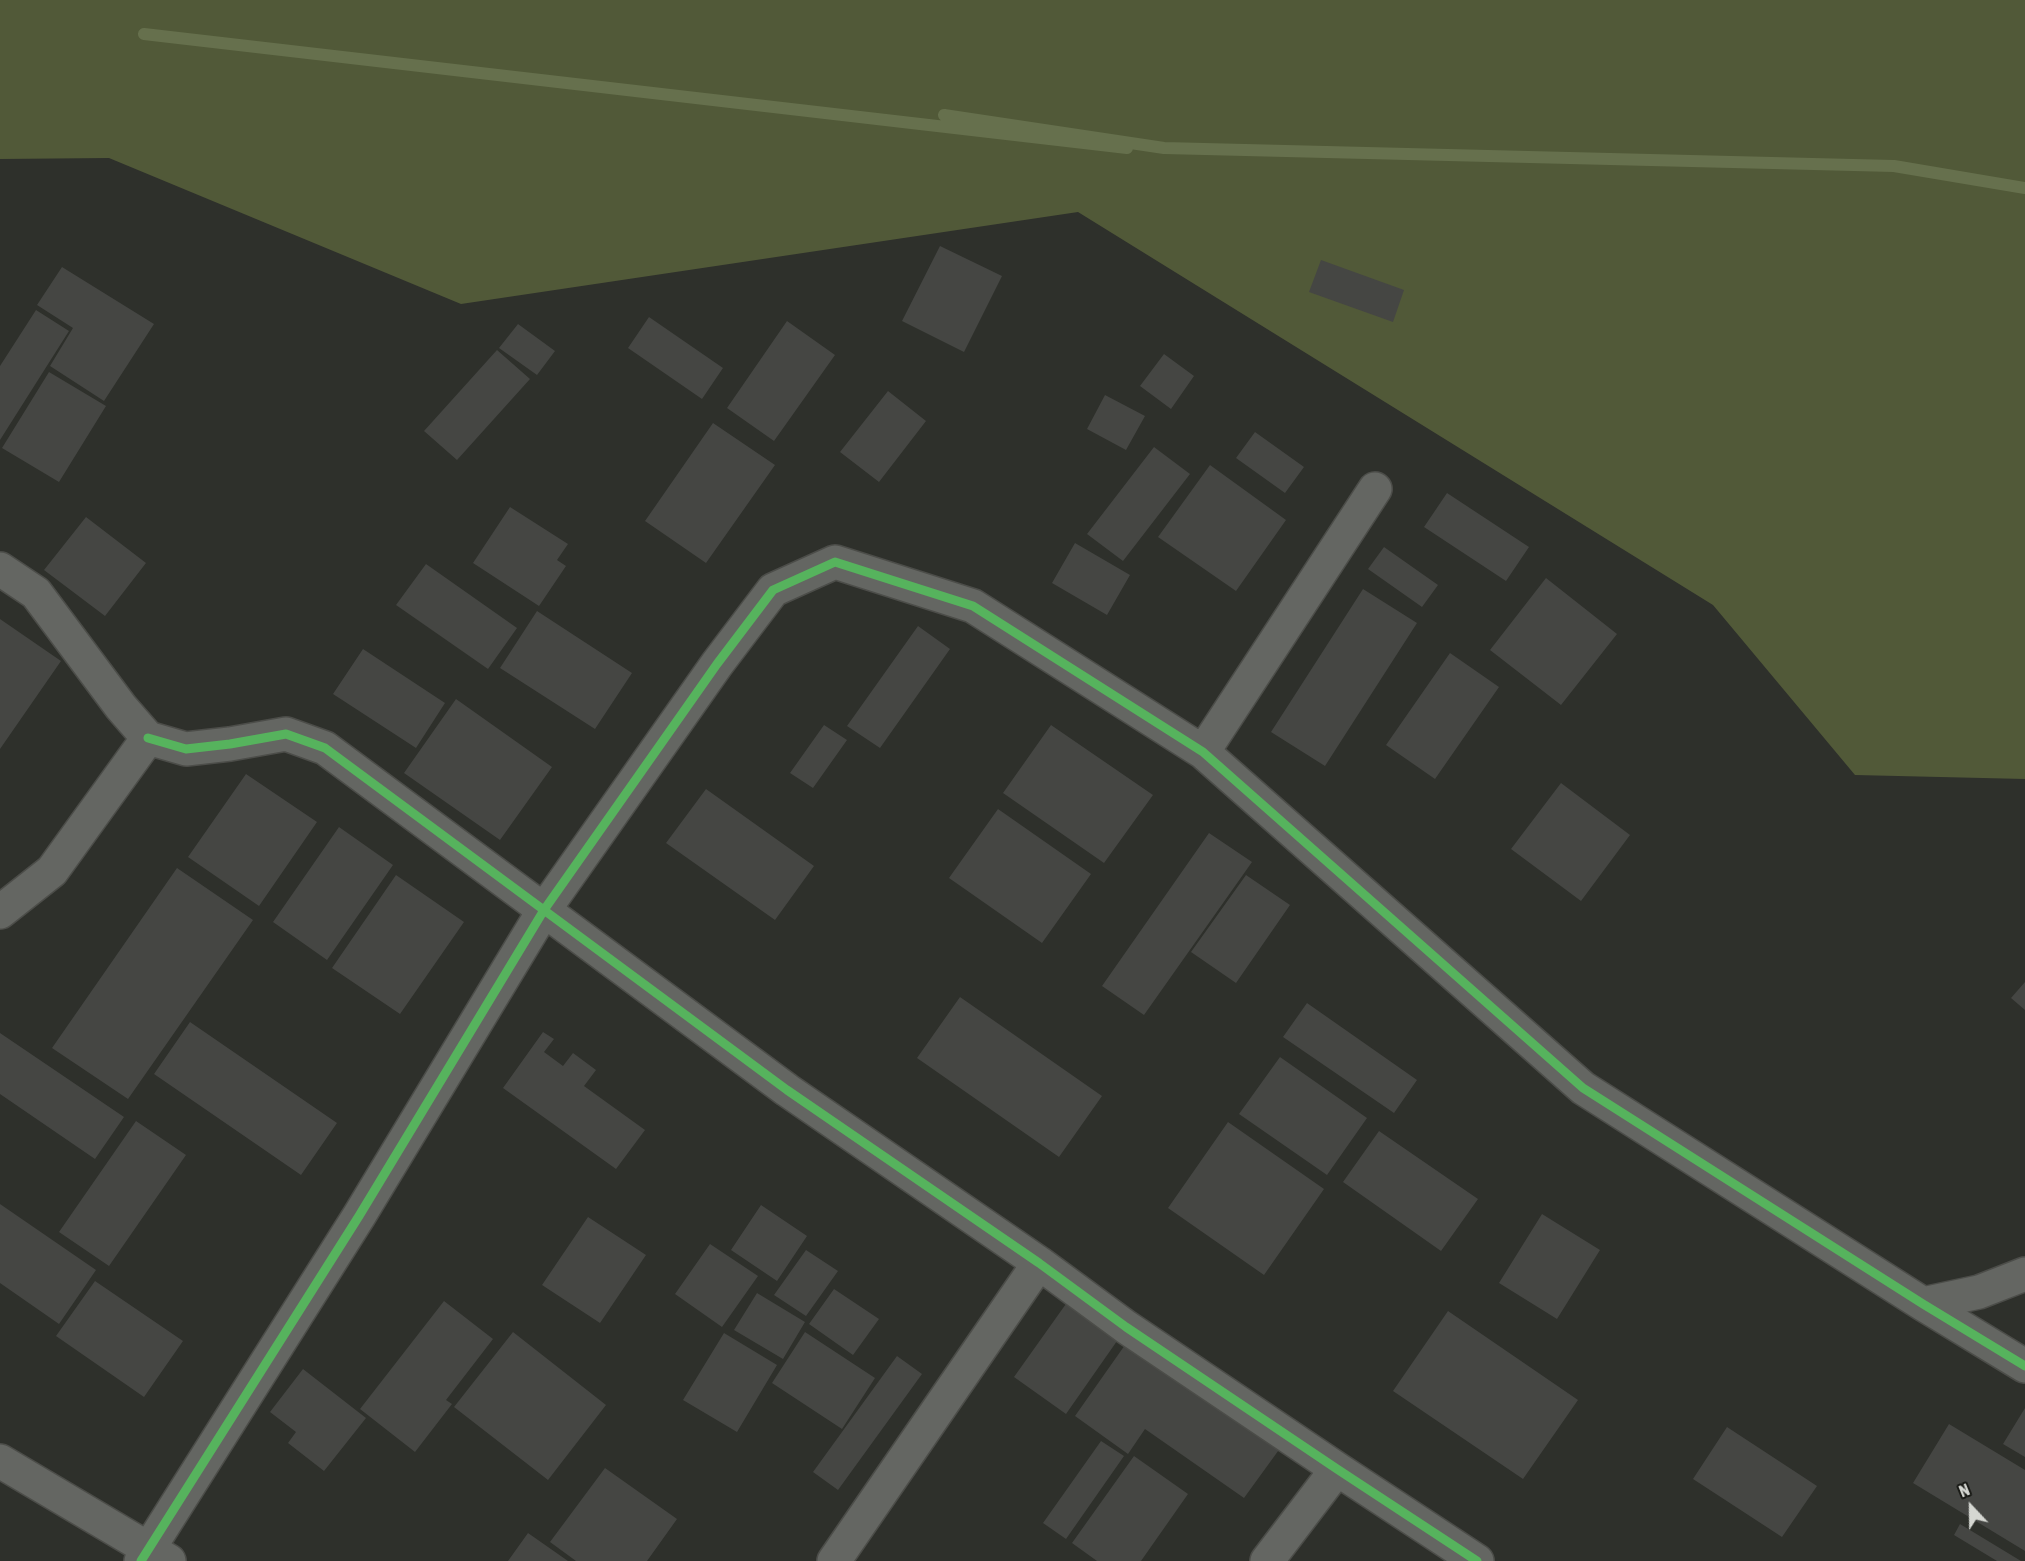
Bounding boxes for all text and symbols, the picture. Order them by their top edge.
north arrow [1941,1477,2001,1537]
text: N [1956,1480,1972,1500]

